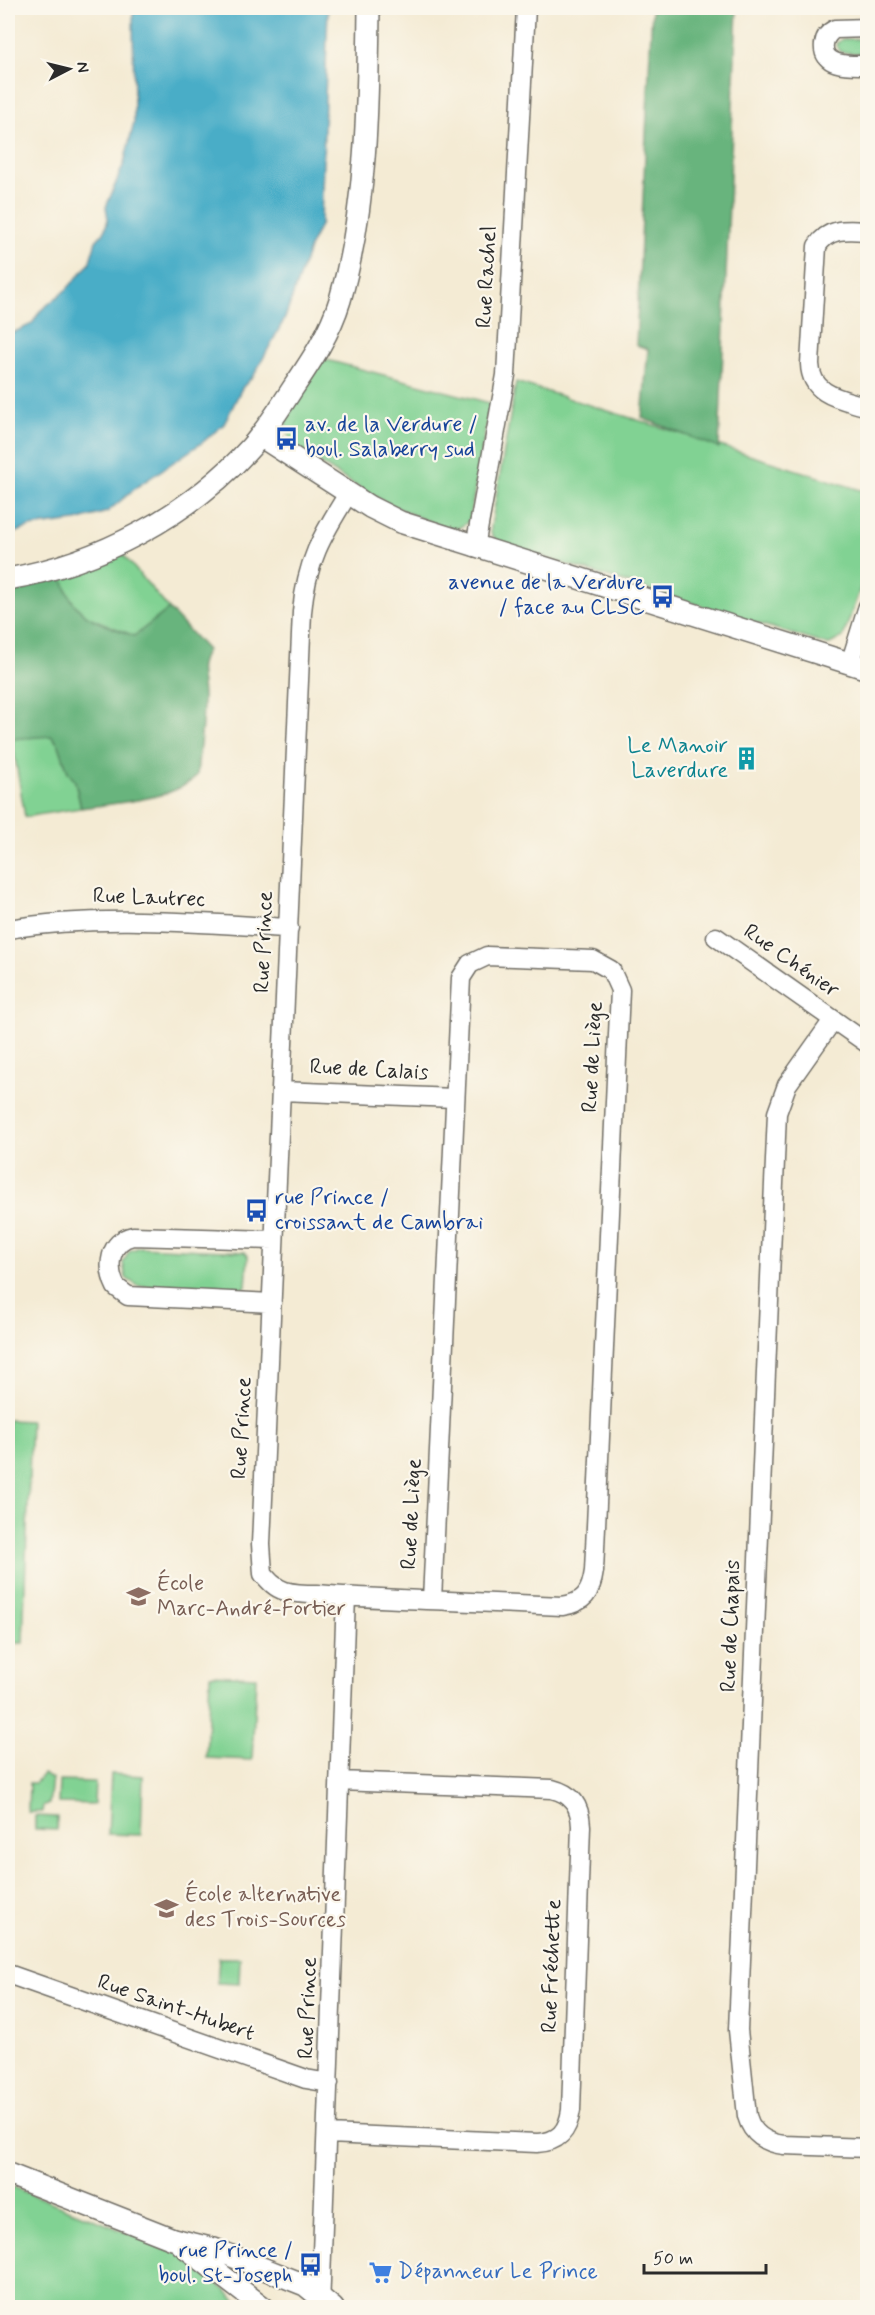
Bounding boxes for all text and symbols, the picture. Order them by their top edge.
north arrow [39,39,99,99]
text: N [71,61,93,74]
street label: Rue Rachel [470,225,504,329]
place label: av. de la Verdure / boul. Salaberry sud [305,411,478,464]
bus stop icon: av. de la Verdure / boul. Salaberry sud [274,425,300,451]
place label: avenue de la Verdure / face au CLSC [448,569,645,622]
bus stop icon: avenue de la Verdure / face au CLSC [650,583,676,609]
place label: Le Manoir Laverdure [627,732,728,785]
building icon: Le Manoir Laverdure [733,746,759,772]
street label: Rue Lautrec [92,882,206,914]
street label: Rue Prince [248,890,280,994]
street label: Rue Chénier [738,918,845,1005]
street label: Rue de Liège [576,1000,611,1113]
street label: Rue de Calais [309,1053,429,1087]
place label: rue Prince / croissant de Cambrai [275,1184,483,1237]
bus stop icon: rue Prince / croissant de Cambrai [244,1198,270,1224]
street label: Rue Prince [225,1376,259,1480]
street label: Rue de Liège [395,1457,430,1570]
street label: Rue de Chapais [715,1559,747,1693]
place label: École Marc-André-Fortier [157,1569,346,1623]
school or university icon: École Marc-André-Fortier [126,1584,152,1610]
place label: École alternative des Trois-Sources [185,1880,346,1934]
school or university icon: École alternative des Trois-Sources [154,1895,180,1921]
street label: Rue Fréchette [536,1898,568,2034]
street label: Rue Prince [292,1956,324,2060]
street label: Rue Saint-Hubert [94,1968,258,2048]
place label: rue Prince / boul. St-Joseph [159,2237,293,2290]
scale bar [644,2237,766,2275]
text: 50 m [653,2247,693,2271]
bus stop icon: rue Prince / boul. St-Joseph [298,2251,324,2277]
place label: Dépanneur Le Prince [398,2258,598,2286]
supermarket icon: Dépanneur Le Prince [367,2259,393,2285]

